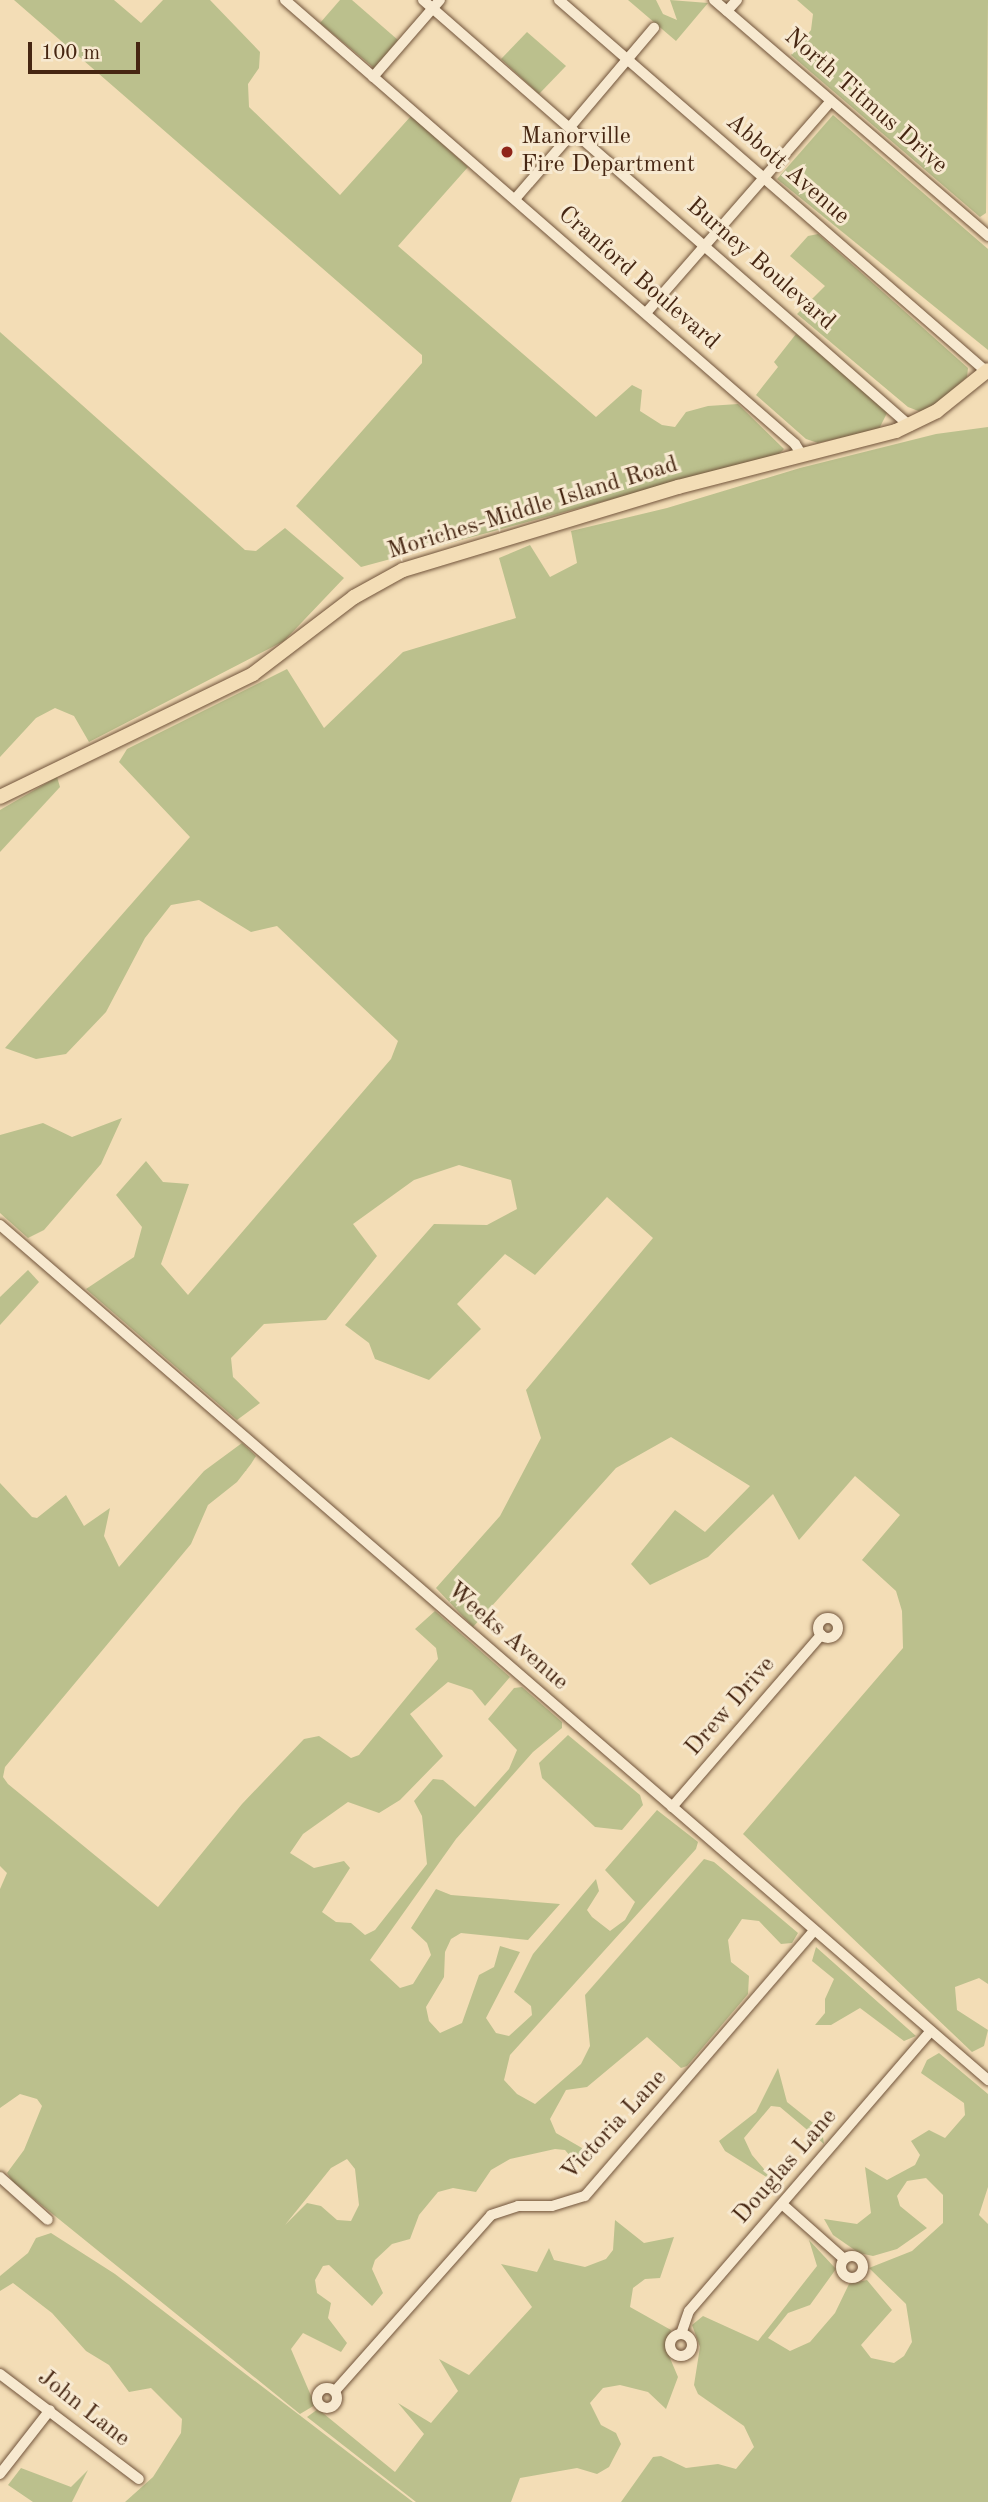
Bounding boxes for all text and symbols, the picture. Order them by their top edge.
street label: North Titmus Drive [777,23,953,181]
scale bar [32,28,144,72]
text: 100 m [41,43,100,64]
street label: Abbott Avenue [719,108,855,232]
place label: Manorville Fire Department [521,124,695,180]
marker: Manorville Fire Department [499,144,515,160]
street label: Burney Boulevard [680,193,840,337]
street label: Cranford Boulevard [551,201,725,357]
street label: Moriches-Middle Island Road [384,451,682,567]
street label: Weeks Avenue [440,1577,574,1697]
street label: Drew Drive [680,1651,782,1763]
street label: Victoria Lane [556,2064,674,2188]
street label: Douglas Lane [728,2103,844,2231]
street label: John Lane [31,2364,135,2454]

